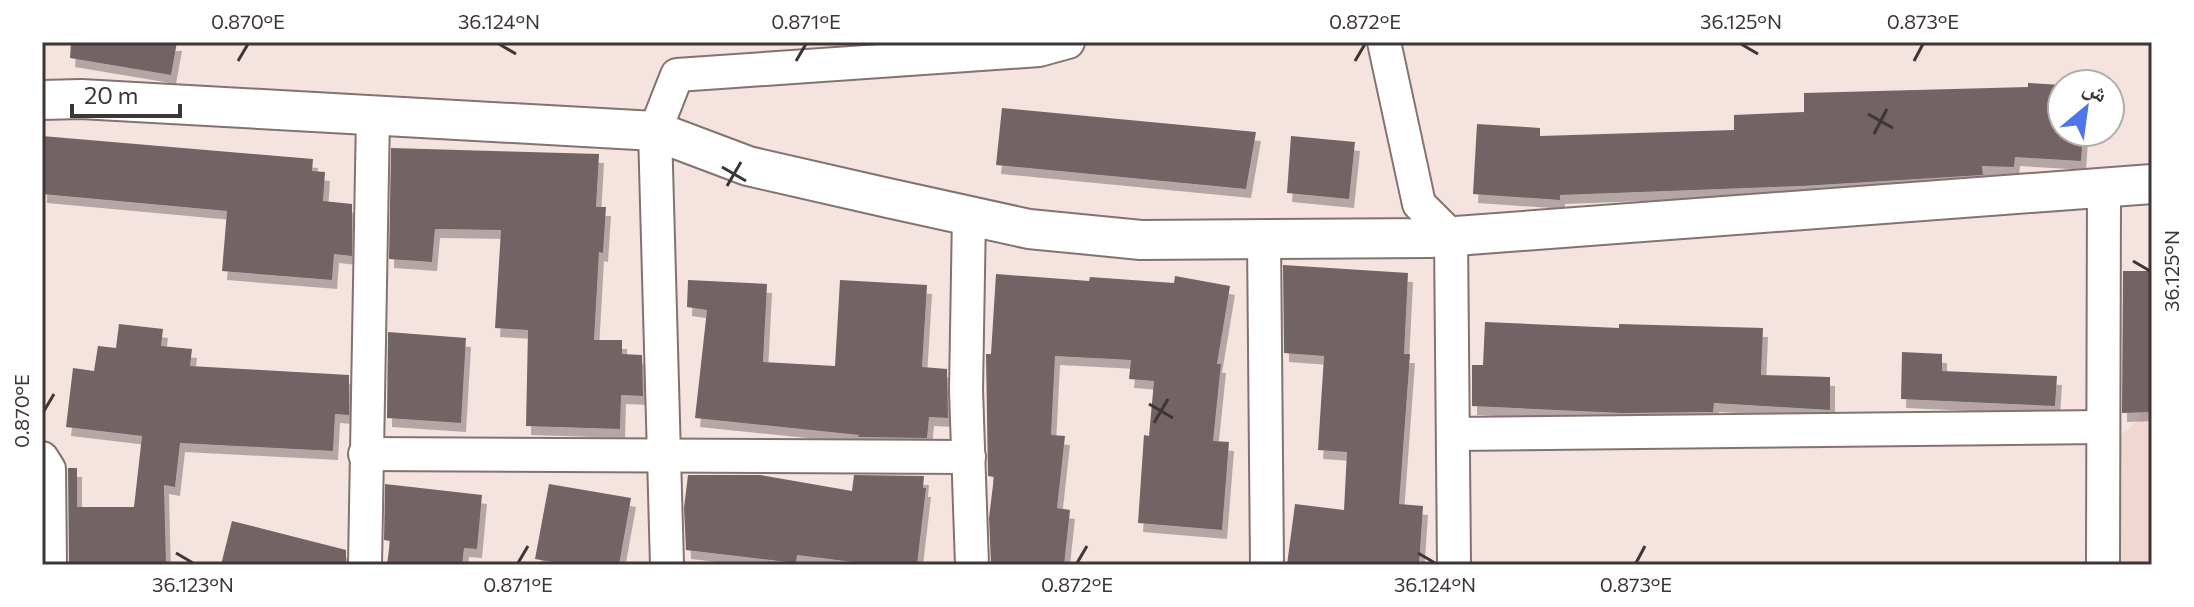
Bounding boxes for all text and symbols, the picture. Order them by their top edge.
text: 0.870°E [211,9,285,33]
text: 36.124°N [458,9,540,33]
text: 0.871°E [771,9,841,33]
text: 0.872°E [1329,9,1401,33]
text: 36.125°N [1700,9,1782,33]
text: 0.873°E [1887,9,1959,33]
scale bar [72,68,180,118]
north arrow [2046,68,2126,148]
text: ش [2079,73,2113,108]
text: 20 m [84,80,138,109]
text: 36.125°N [2159,230,2183,312]
text: 0.870°E [9,374,33,448]
text: 36.123°N [152,572,234,596]
text: 0.871°E [483,572,553,596]
text: 0.872°E [1041,572,1113,596]
text: 36.124°N [1394,572,1476,596]
text: 0.873°E [1600,572,1672,596]

